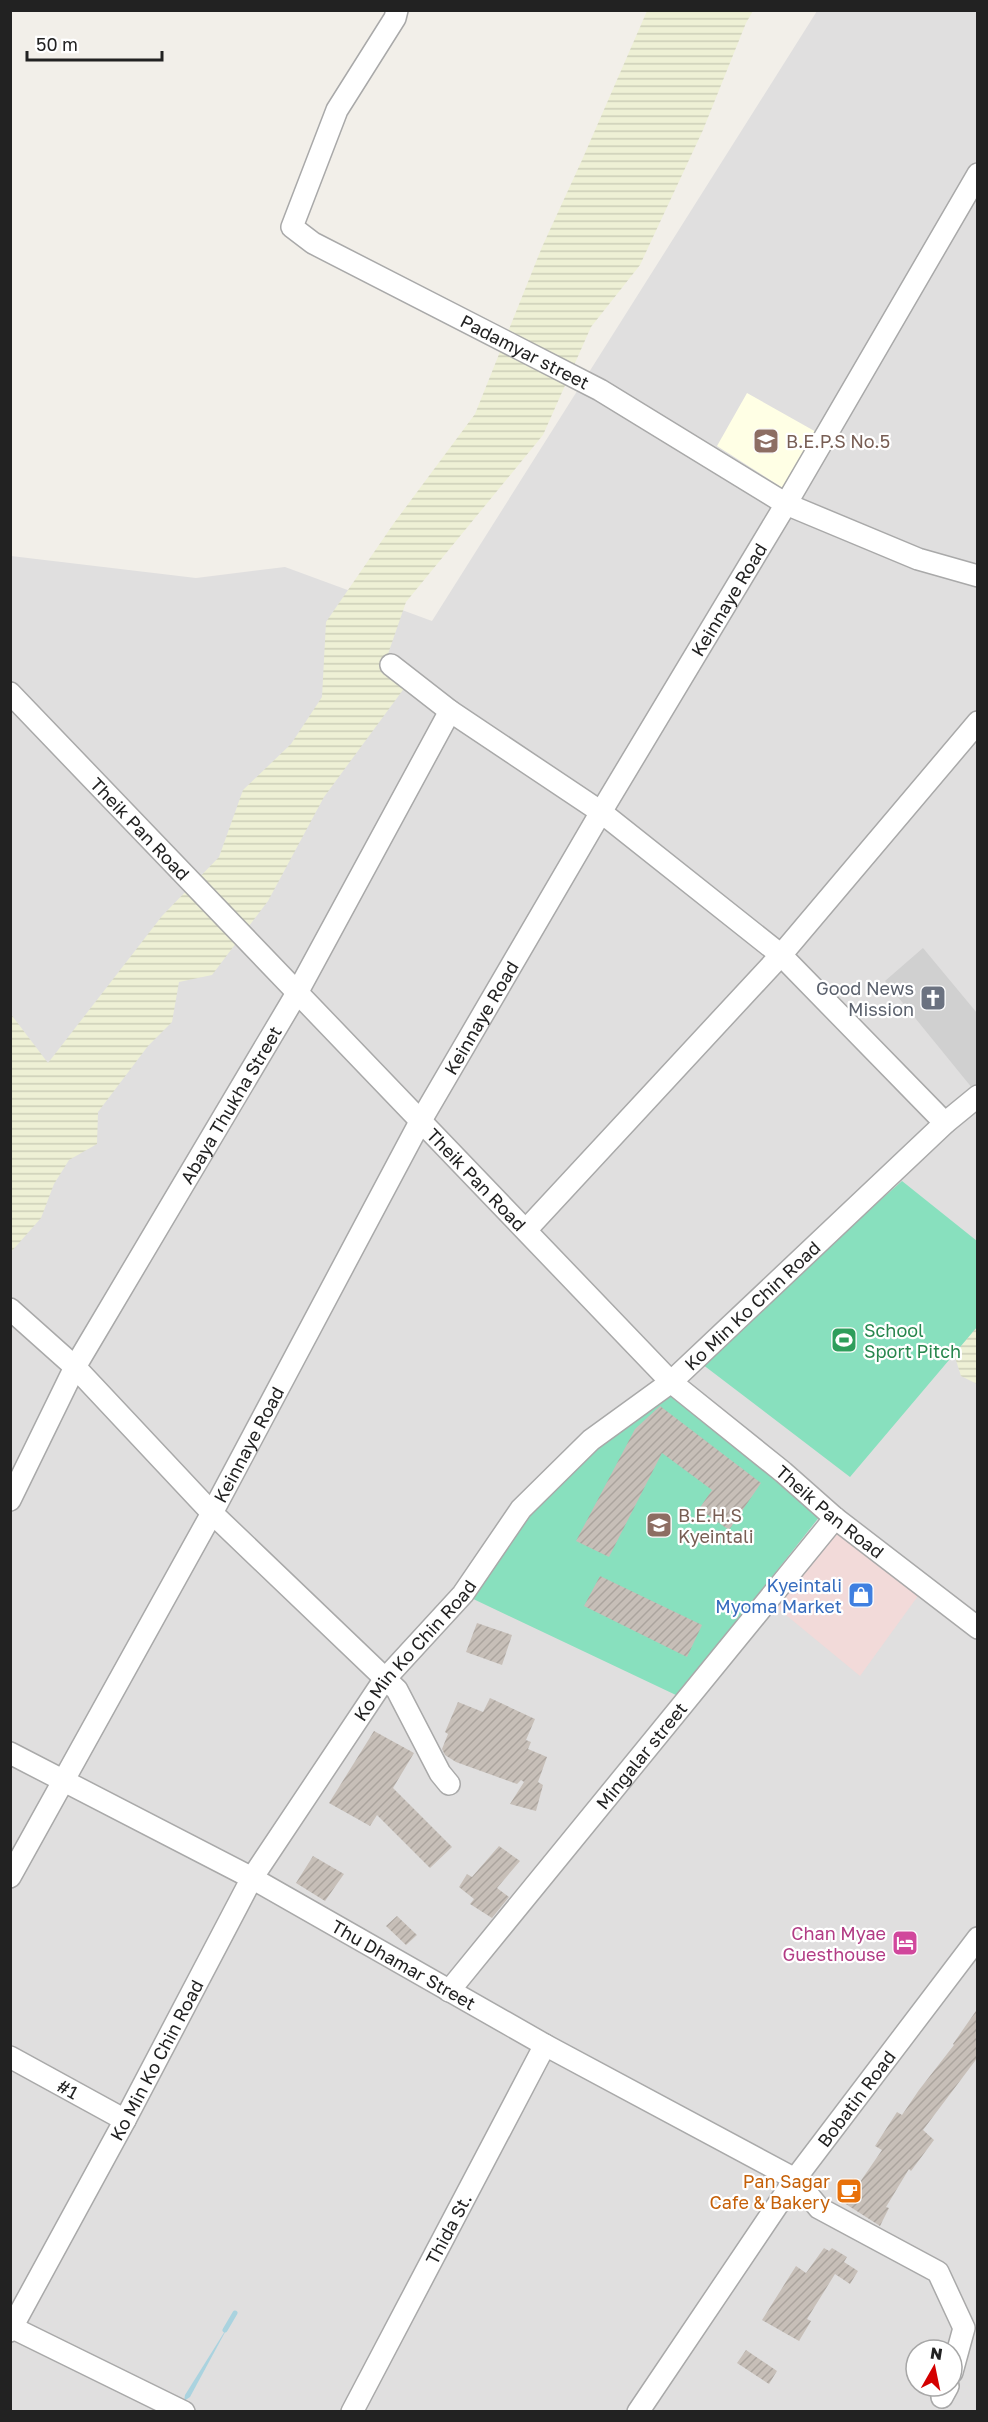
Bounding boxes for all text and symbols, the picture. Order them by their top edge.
scale bar [27,24,162,62]
text: 50 m [36,33,78,55]
street label: Padamyar street [457,310,593,394]
school or university icon: B.E.P.S No.5 [751,426,781,456]
place label: B.E.P.S No.5 [786,430,890,452]
street label: Keinnaye Road [686,539,771,660]
street label: Theik Pan Road [86,773,194,885]
street label: Keinnaye Road [439,957,523,1079]
place label: Good News Mission [816,977,914,1020]
church icon: Good News Mission [918,983,948,1013]
street label: Abaya Thukha Street [175,1022,286,1188]
street label: Theik Pan Road [422,1124,531,1235]
street label: Ko Min Ko Chin Road [680,1236,825,1375]
place label: School Sport Pitch [864,1319,961,1362]
sports icon: School Sport Pitch [829,1325,859,1355]
street label: Keinnaye Road [209,1383,288,1506]
street label: Theik Pan Road [772,1460,888,1563]
place label: B.E.H.S Kyeintali [678,1504,754,1547]
school or university icon: B.E.H.S Kyeintali [644,1510,674,1540]
place label: Kyeintali Myoma Market [715,1574,842,1617]
street label: Ko Min Ko Chin Road [349,1575,480,1725]
shop icon: Kyeintali Myoma Market [846,1580,876,1610]
street label: Mingalar street [591,1697,691,1813]
street label: Thu Dhamar Street [328,1915,480,2014]
place label: Chan Myae Guesthouse [783,1922,886,1965]
hotel icon: Chan Myae Guesthouse [890,1928,920,1958]
street label: Ko Min Ko Chin Road [105,1976,208,2144]
street label: Bobatin Road [812,2046,900,2151]
street label: #1 [53,2074,83,2104]
place label: Pan Sagar Cafe & Bakery [710,2170,830,2213]
cafe icon: Pan Sagar Cafe & Bakery [834,2176,864,2206]
street label: Thida St. [421,2190,476,2268]
north arrow [904,2338,964,2398]
text: N [929,2342,944,2364]

